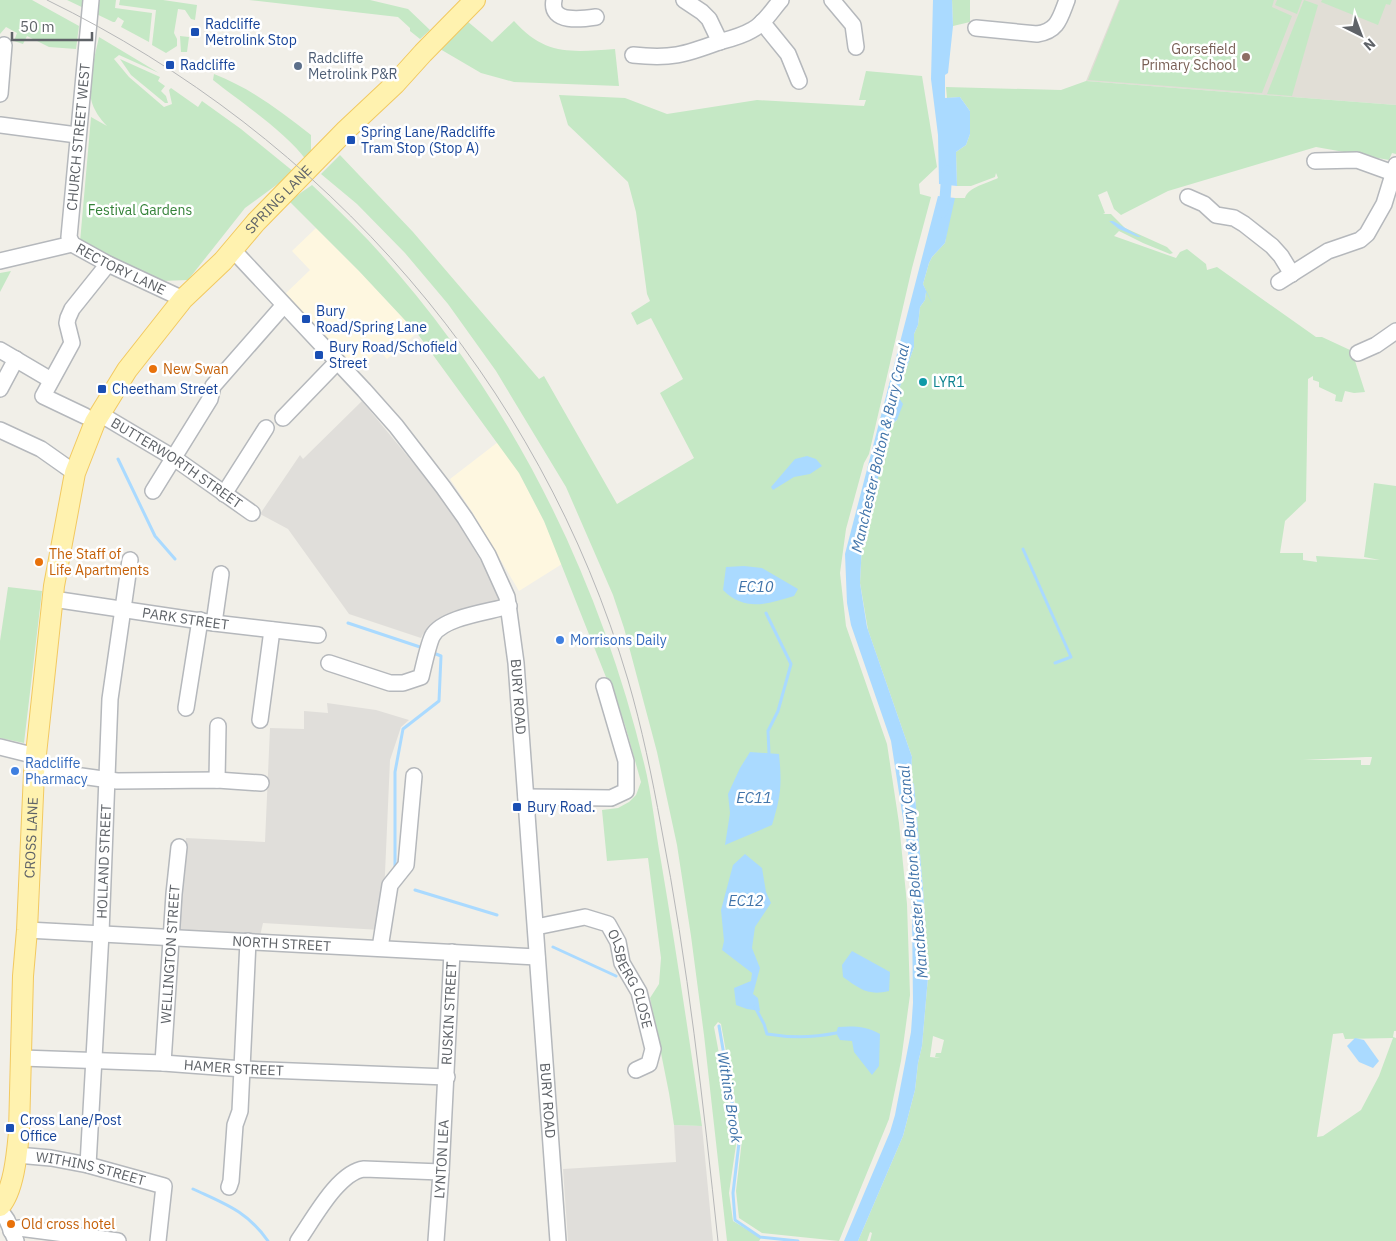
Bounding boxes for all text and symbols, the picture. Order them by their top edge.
scale bar [12,10,92,42]
north arrow [1336,10,1386,60]
place label: Radcliffe Metrolink Stop [205,15,297,49]
text: 50 m [20,17,55,36]
marker: Radcliffe Metrolink Stop [189,26,201,38]
text: N [1360,35,1379,55]
place label: Gorsefield Primary School [1141,40,1236,74]
place label: Radcliffe Metrolink P&R [308,49,398,83]
marker: Gorsefield Primary School [1240,51,1252,63]
place label: Radcliffe [180,56,236,74]
marker: Radcliffe [164,59,176,71]
marker: Radcliffe Metrolink P&R [292,60,304,72]
street label: CHURCH STREET WEST [62,62,94,212]
place label: Spring Lane/Radcliffe Tram Stop (Stop A) [361,123,496,157]
marker: Spring Lane/Radcliffe Tram Stop (Stop A) [345,134,357,146]
street label: SPRING LANE [241,161,316,237]
park label: Festival Gardens [88,201,192,219]
street label: RECTORY LANE [73,239,169,299]
place label: Bury Road/Spring Lane [316,302,427,336]
marker: Bury Road/Spring Lane [300,313,312,325]
place label: Bury Road/Schofield Street [329,338,457,372]
water label: Manchester Bolton & Bury Canal [847,342,913,554]
marker: Bury Road/Schofield Street [313,349,325,361]
place label: New Swan [163,360,229,378]
marker: New Swan [147,363,159,375]
place label: LYR1 [933,373,965,391]
marker: LYR1 [917,376,929,388]
place label: Cheetham Street [112,380,218,398]
marker: Cheetham Street [96,383,108,395]
street label: BUTTERWORTH STREET [108,414,246,512]
place label: The Staff of Life Apartments [49,545,149,579]
marker: The Staff of Life Apartments [33,556,45,568]
water label: EC10 [738,577,774,596]
street label: PARK STREET [141,603,230,634]
place label: Morrisons Daily [570,631,667,649]
marker: Morrisons Daily [554,634,566,646]
street label: BURY ROAD [507,658,530,735]
place label: Radcliffe Pharmacy [25,754,88,788]
marker: Radcliffe Pharmacy [9,765,21,777]
water label: Manchester Bolton & Bury Canal [894,765,932,979]
water label: EC11 [736,788,772,807]
street label: CROSS LANE [20,797,42,879]
place label: Bury Road. [527,798,596,816]
marker: Bury Road. [511,801,523,813]
street label: HOLLAND STREET [93,804,115,919]
street label: WELLINGTON STREET [157,884,184,1024]
water label: EC12 [728,891,764,910]
street label: OLSBERG CLOSE [604,926,657,1030]
street label: NORTH STREET [232,932,332,955]
street label: RUSKIN STREET [437,961,461,1065]
water label: Withins Brook [713,1050,747,1144]
street label: HAMER STREET [183,1056,284,1080]
street label: BURY ROAD [536,1062,560,1139]
place label: Cross Lane/Post Office [20,1111,122,1145]
street label: LYNTON LEA [430,1119,453,1199]
marker: Cross Lane/Post Office [4,1122,16,1134]
street label: WITHINS STREET [35,1148,148,1189]
place label: Old cross hotel [21,1215,115,1233]
marker: Old cross hotel [5,1218,17,1230]

